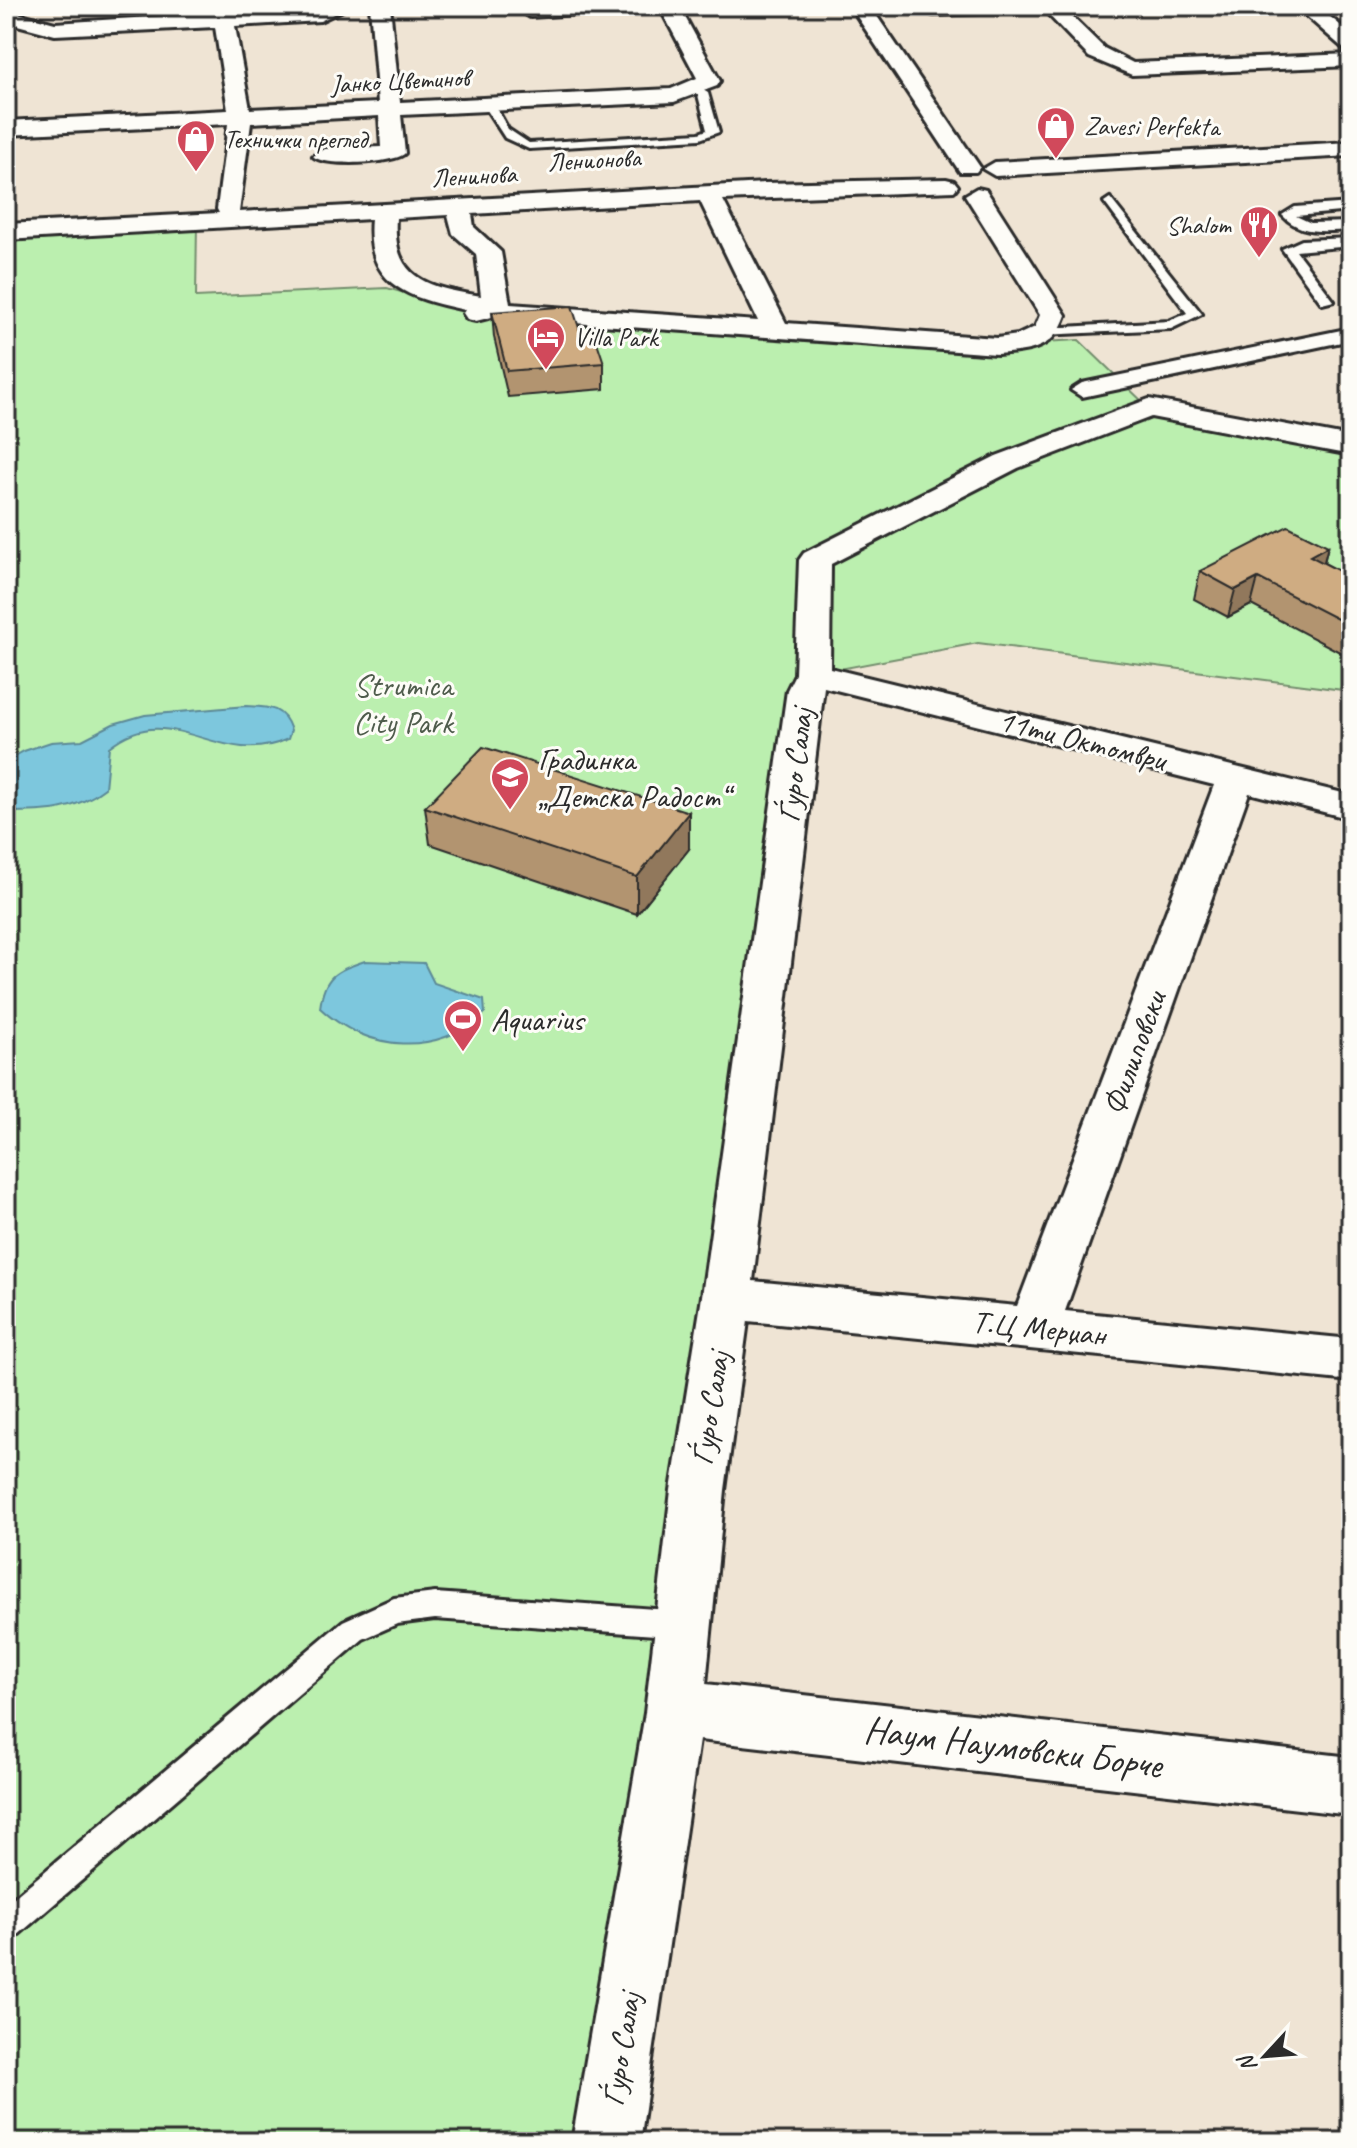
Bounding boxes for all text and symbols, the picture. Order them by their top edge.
street label: Јанко Цветинов [328,61,475,101]
shop icon: Zavesi Perfekta [1035,105,1077,160]
place label: Zavesi Perfekta [1084,110,1221,143]
shop icon: Технички преглед [175,118,217,173]
place label: Технички преглед [224,123,369,156]
street label: Ленионова [547,141,643,179]
street label: Ленинова [431,157,519,195]
restaurant icon: Shalom [1238,204,1280,259]
place label: Shalom [1166,209,1232,242]
hotel icon: Villa Park [525,316,567,371]
place label: Villa Park [574,321,660,354]
park label: Strumica City Park [353,665,455,743]
street label: 11ти Октомври [994,699,1172,781]
street label: Ѓуро Салај [768,702,823,824]
place label: Градинка „Детска Радост“ [538,739,735,817]
school or university icon: Градинка „Детска Радост“ [489,756,531,811]
street label: Филиповски [1093,984,1176,1120]
sports icon: Aquarius [442,998,484,1053]
place label: Aquarius [491,999,587,1040]
street label: Т.Ц Мерџан [970,1301,1110,1356]
street label: Ѓуро Салај [681,1345,740,1468]
street label: Наум Наумовски Борче [862,1705,1167,1789]
street label: Ѓуро Салај [592,1986,651,2109]
north arrow [1225,2016,1305,2096]
text: N [1231,2049,1263,2077]

